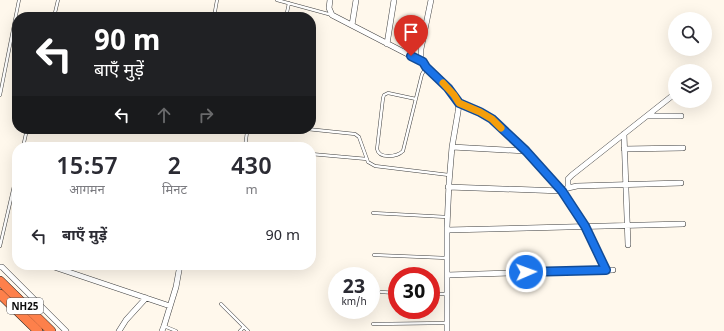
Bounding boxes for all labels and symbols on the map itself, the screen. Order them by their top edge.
pin [394,15,428,56]
position arrow [505,251,547,293]
speed limit sign: 30 [388,267,440,319]
road number: NH25 [7,298,43,314]

